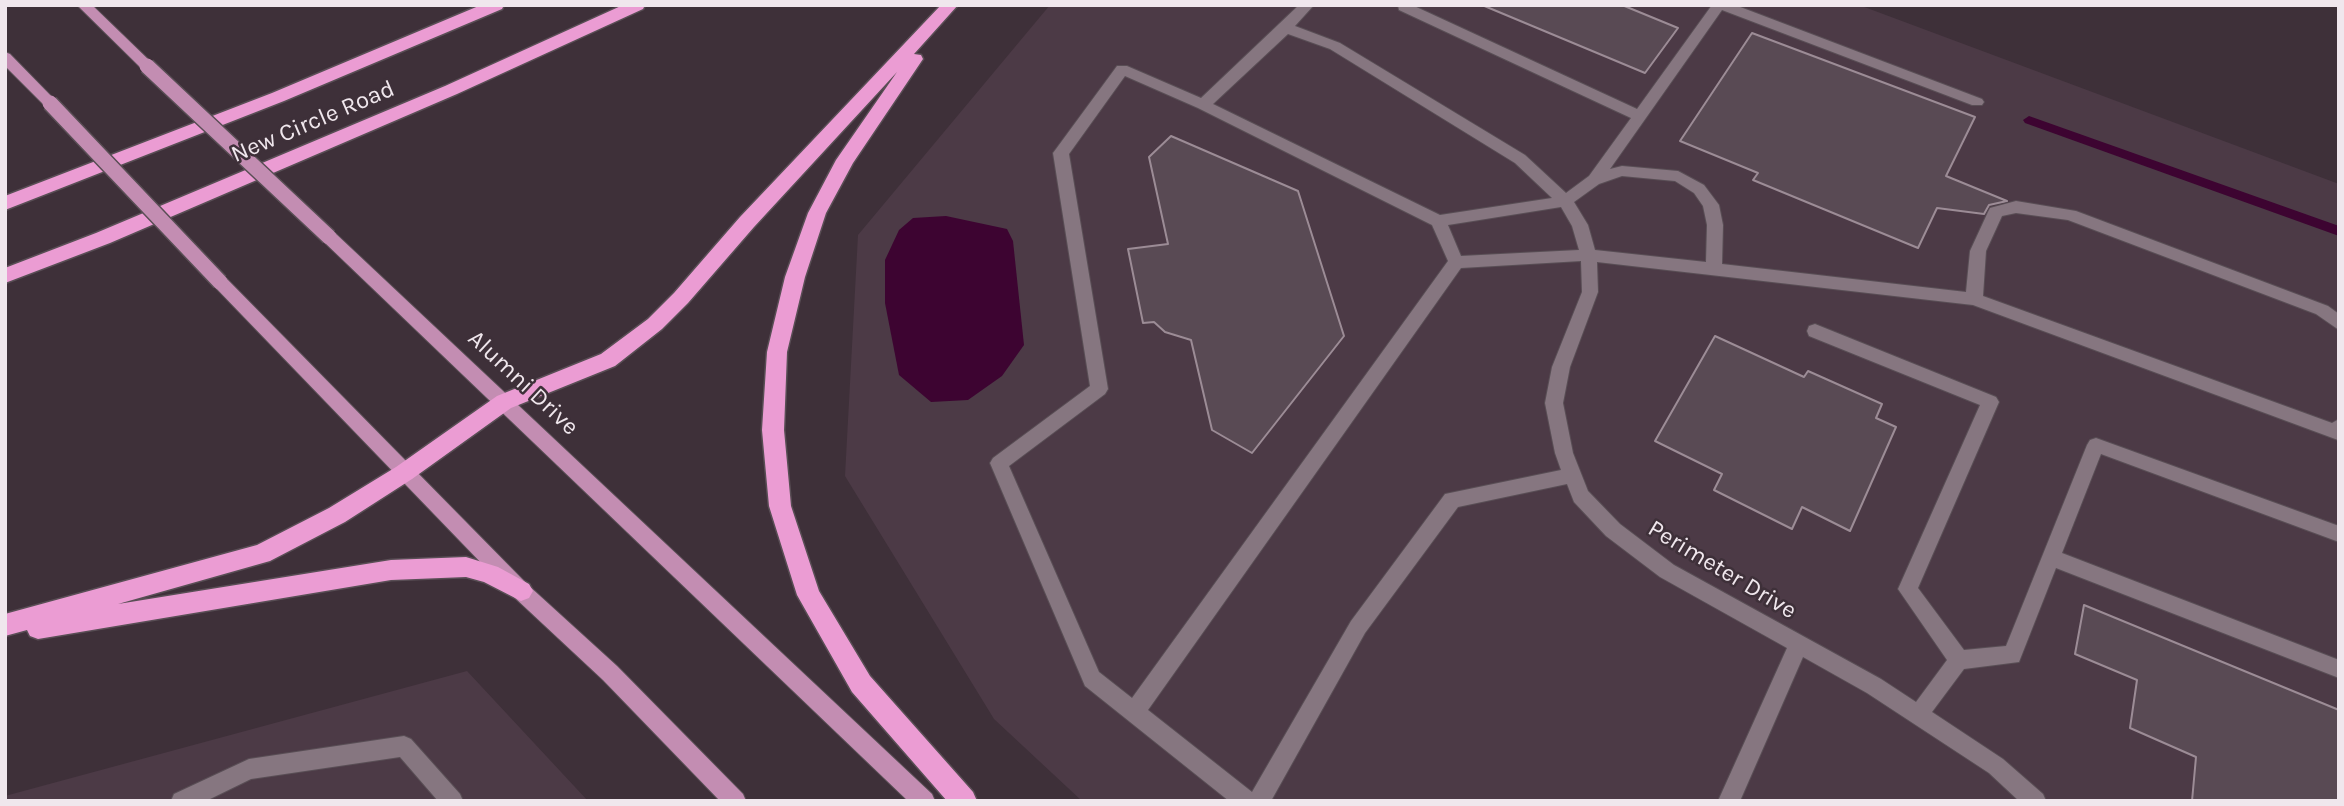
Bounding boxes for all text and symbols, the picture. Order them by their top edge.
street label: New Circle Road [227,75,399,169]
street label: Alumni Drive [462,324,584,442]
street label: Perimeter Drive [1643,514,1801,626]

